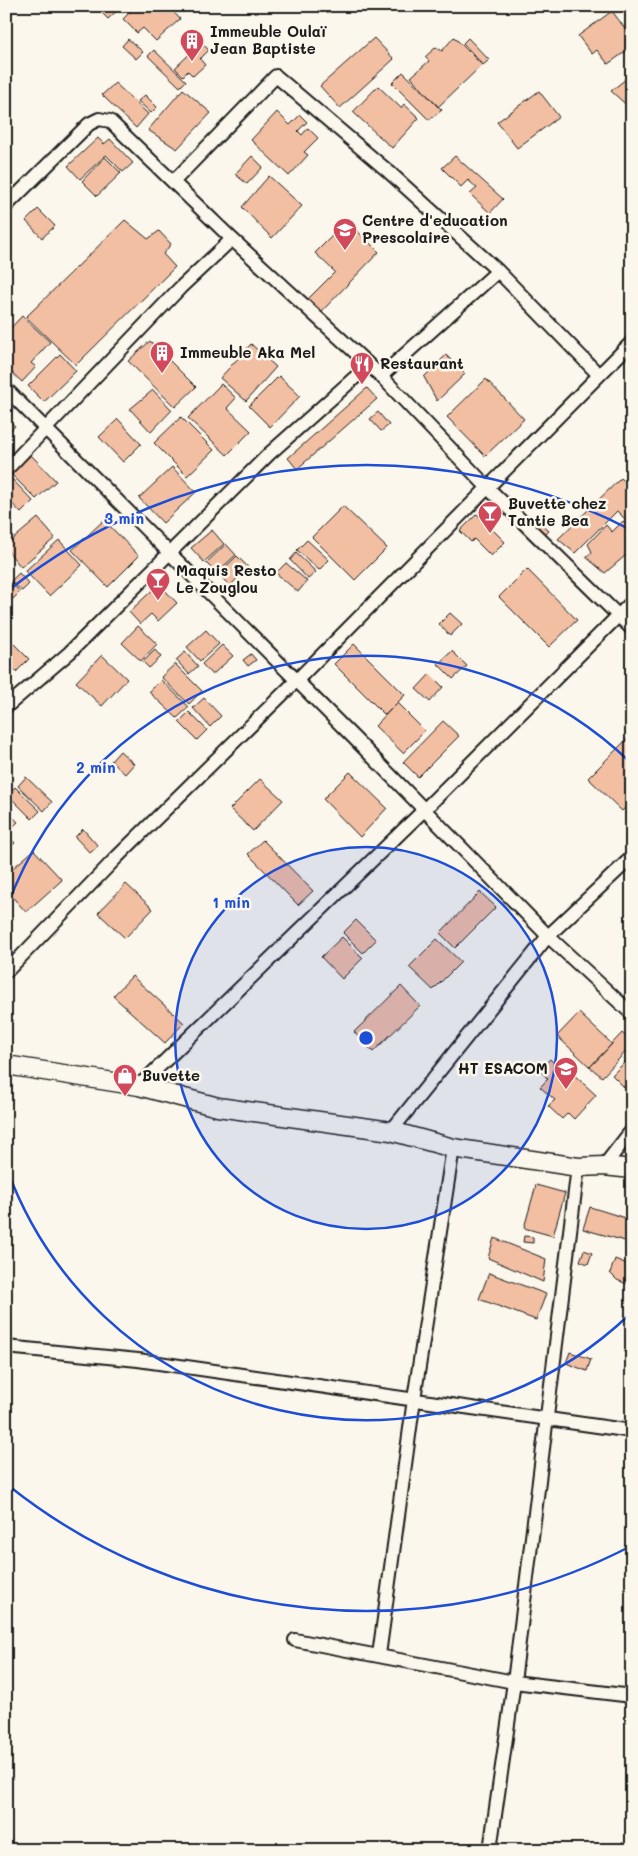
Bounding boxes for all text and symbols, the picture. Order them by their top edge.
place label: Immeuble Oulaï Jean Baptiste [210,21,327,58]
building icon: Immeuble Oulaï Jean Baptiste [179,28,205,62]
place label: Centre d'education Prescolaire [362,210,508,247]
school or university icon: Centre d'education Prescolaire [332,217,358,251]
building icon: Immeuble Aka Mel [149,340,175,374]
place label: Immeuble Aka Mel [180,342,315,362]
restaurant icon: Restaurant [349,351,375,385]
place label: Restaurant [380,353,464,373]
place label: Buvette chez Tantie Bea [508,493,607,530]
bar icon: Buvette chez Tantie Bea [477,500,503,534]
text: 3 min [104,508,144,528]
place label: Maquis Resto Le Zouglou [176,560,276,597]
bar icon: Maquis Resto Le Zouglou [145,567,171,601]
text: 2 min [76,757,116,777]
text: 1 min [212,892,250,912]
centre of rings [357,1029,375,1047]
school or university icon: HT ESACOM [553,1056,579,1090]
place label: HT ESACOM [458,1058,548,1078]
shop icon: Buvette [112,1063,138,1097]
place label: Buvette [142,1065,200,1085]

